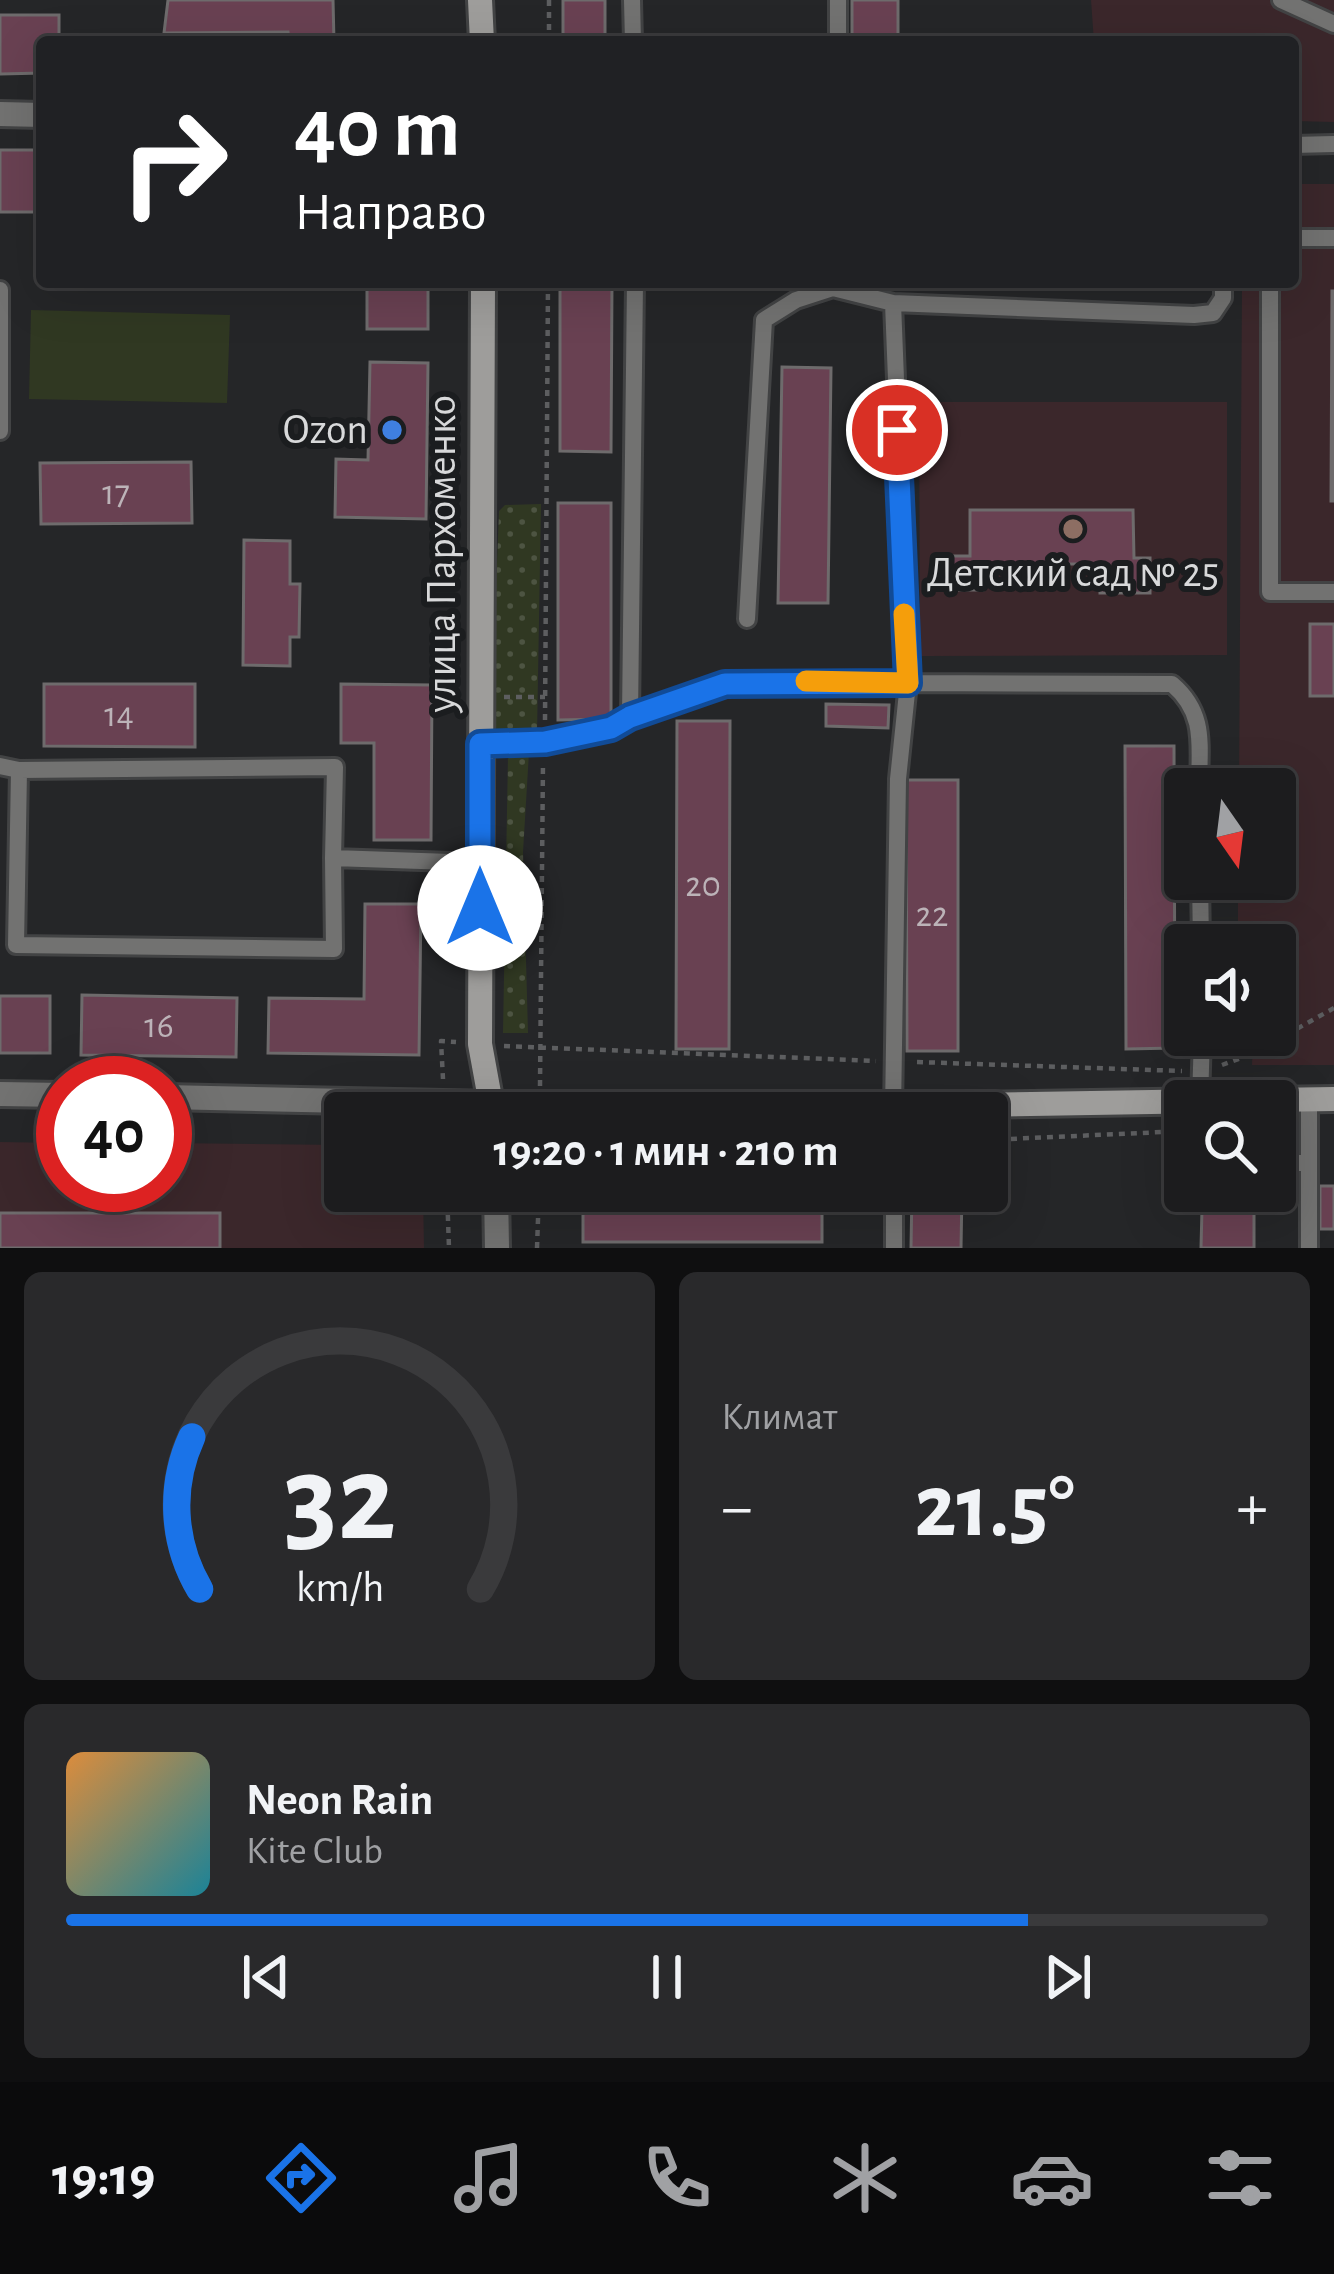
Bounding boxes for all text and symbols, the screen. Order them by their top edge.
icon: right [96,84,252,240]
text: 40 m [294,88,461,172]
text: Направо [294,186,486,240]
pin [846,379,948,481]
street label: улица Пархоменко [421,395,463,714]
icon: arrive [864,397,930,463]
place label: Ozon [283,409,368,451]
marker: Ozon [379,417,405,443]
house number: 17 [102,475,130,511]
marker: Детский сад № 25 [1060,516,1086,542]
place label: Детский сад № 25 [927,552,1219,594]
house number: 14 [104,697,134,733]
north arrow [1164,768,1296,900]
map controls [1164,768,1296,1212]
position arrow [417,845,543,971]
house number: 20 [685,867,721,903]
house number: 22 [916,897,948,933]
button: sound [1164,924,1296,1056]
house number: 16 [144,1008,174,1044]
speed limit sign: 40 [36,1056,192,1212]
button: search [1164,1080,1296,1212]
text: 19:20 · 1 мин · 210 m [494,1129,838,1174]
text: Климат [721,1398,837,1437]
text: 32 [283,1438,396,1563]
text: 21.5° [914,1463,1075,1553]
text: − [721,1475,753,1541]
text: + [1236,1475,1268,1541]
text: km/h [295,1567,384,1610]
text: Neon Rain [246,1778,433,1823]
text: Kite Club [246,1832,383,1871]
icon: previous [233,1944,299,2010]
icon: pause [634,1944,700,2010]
icon: next [1035,1944,1101,2010]
icon: directions [259,2136,343,2220]
icon: music [447,2136,531,2220]
icon: phone [635,2136,719,2220]
icon: climate [823,2136,907,2220]
icon: car [1010,2136,1094,2220]
icon: filters [1198,2136,1282,2220]
text: 19:19 [52,2151,155,2205]

